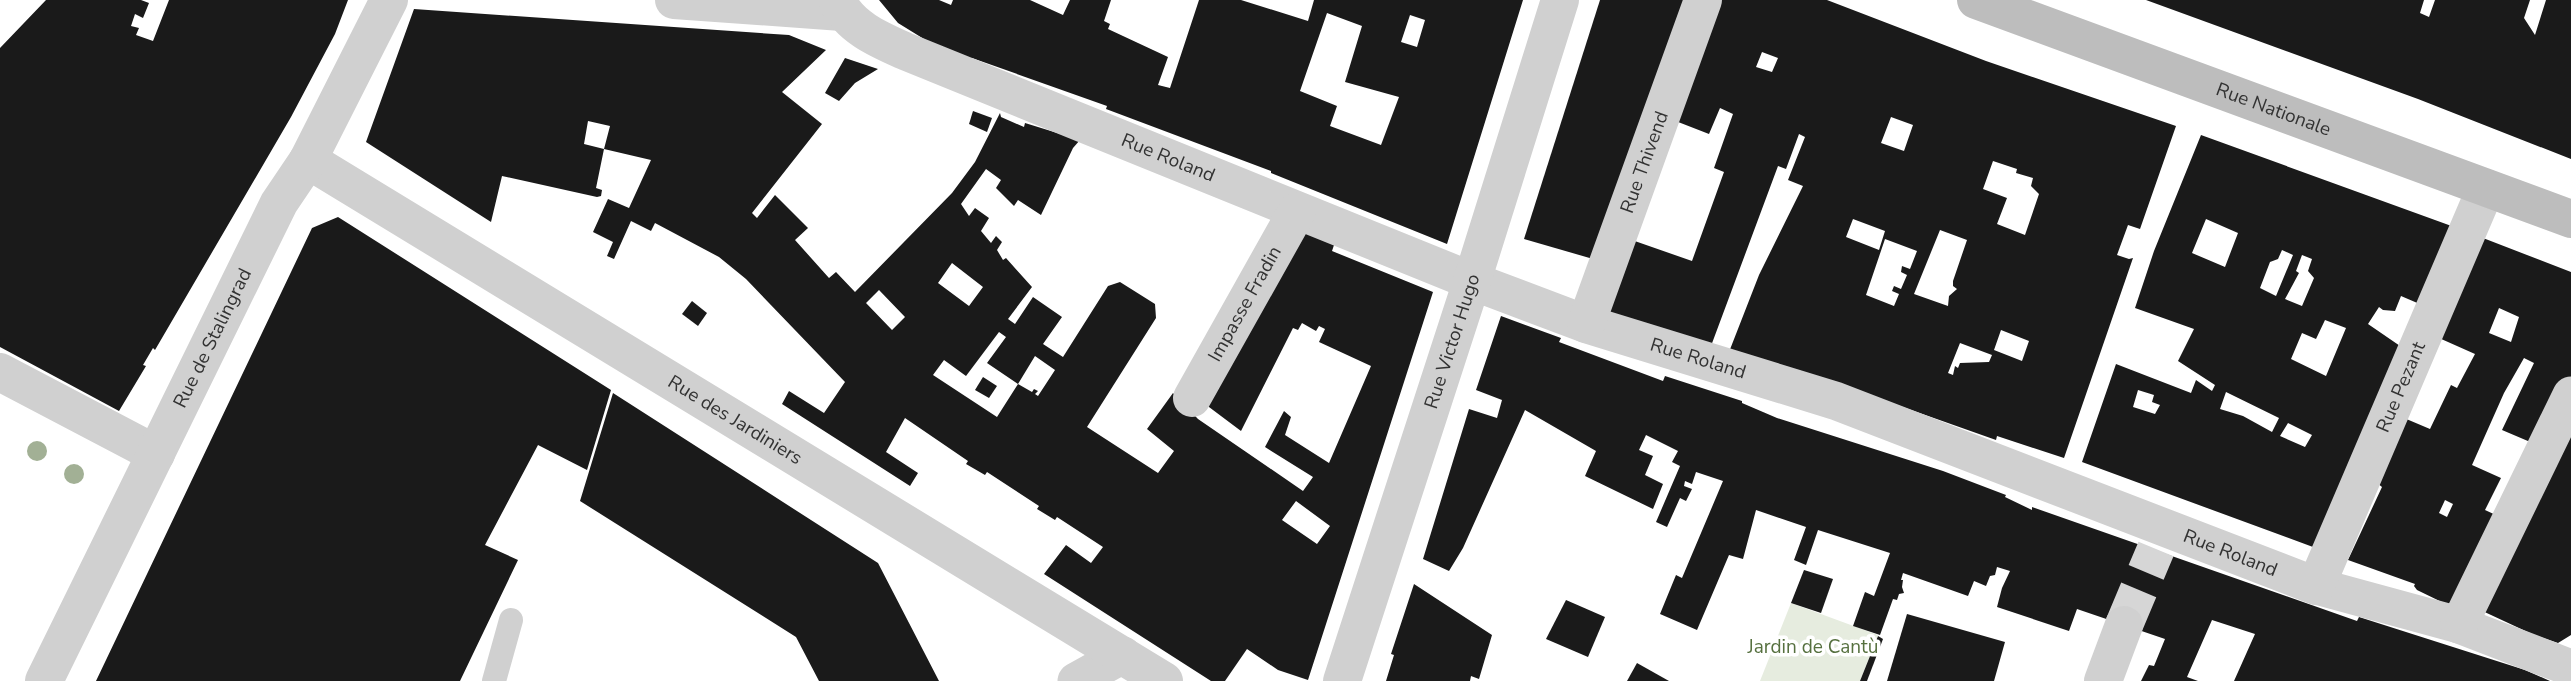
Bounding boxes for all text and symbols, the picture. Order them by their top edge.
street label: Rue Nationale [2212,76,2335,143]
street label: Rue Thivend [1614,108,1675,217]
street label: Rue Roland [1117,127,1219,188]
street label: Impasse Fradin [1202,241,1288,366]
street label: Rue de Stalingrad [167,264,258,412]
street label: Rue Victor Hugo [1418,271,1486,412]
street label: Rue Roland [1647,332,1749,386]
street label: Rue Pezant [2370,337,2432,437]
street label: Rue des Jardiniers [663,369,807,471]
street label: Rue Roland [2180,523,2281,583]
park label: Jardin de Cantù [1747,634,1878,660]

